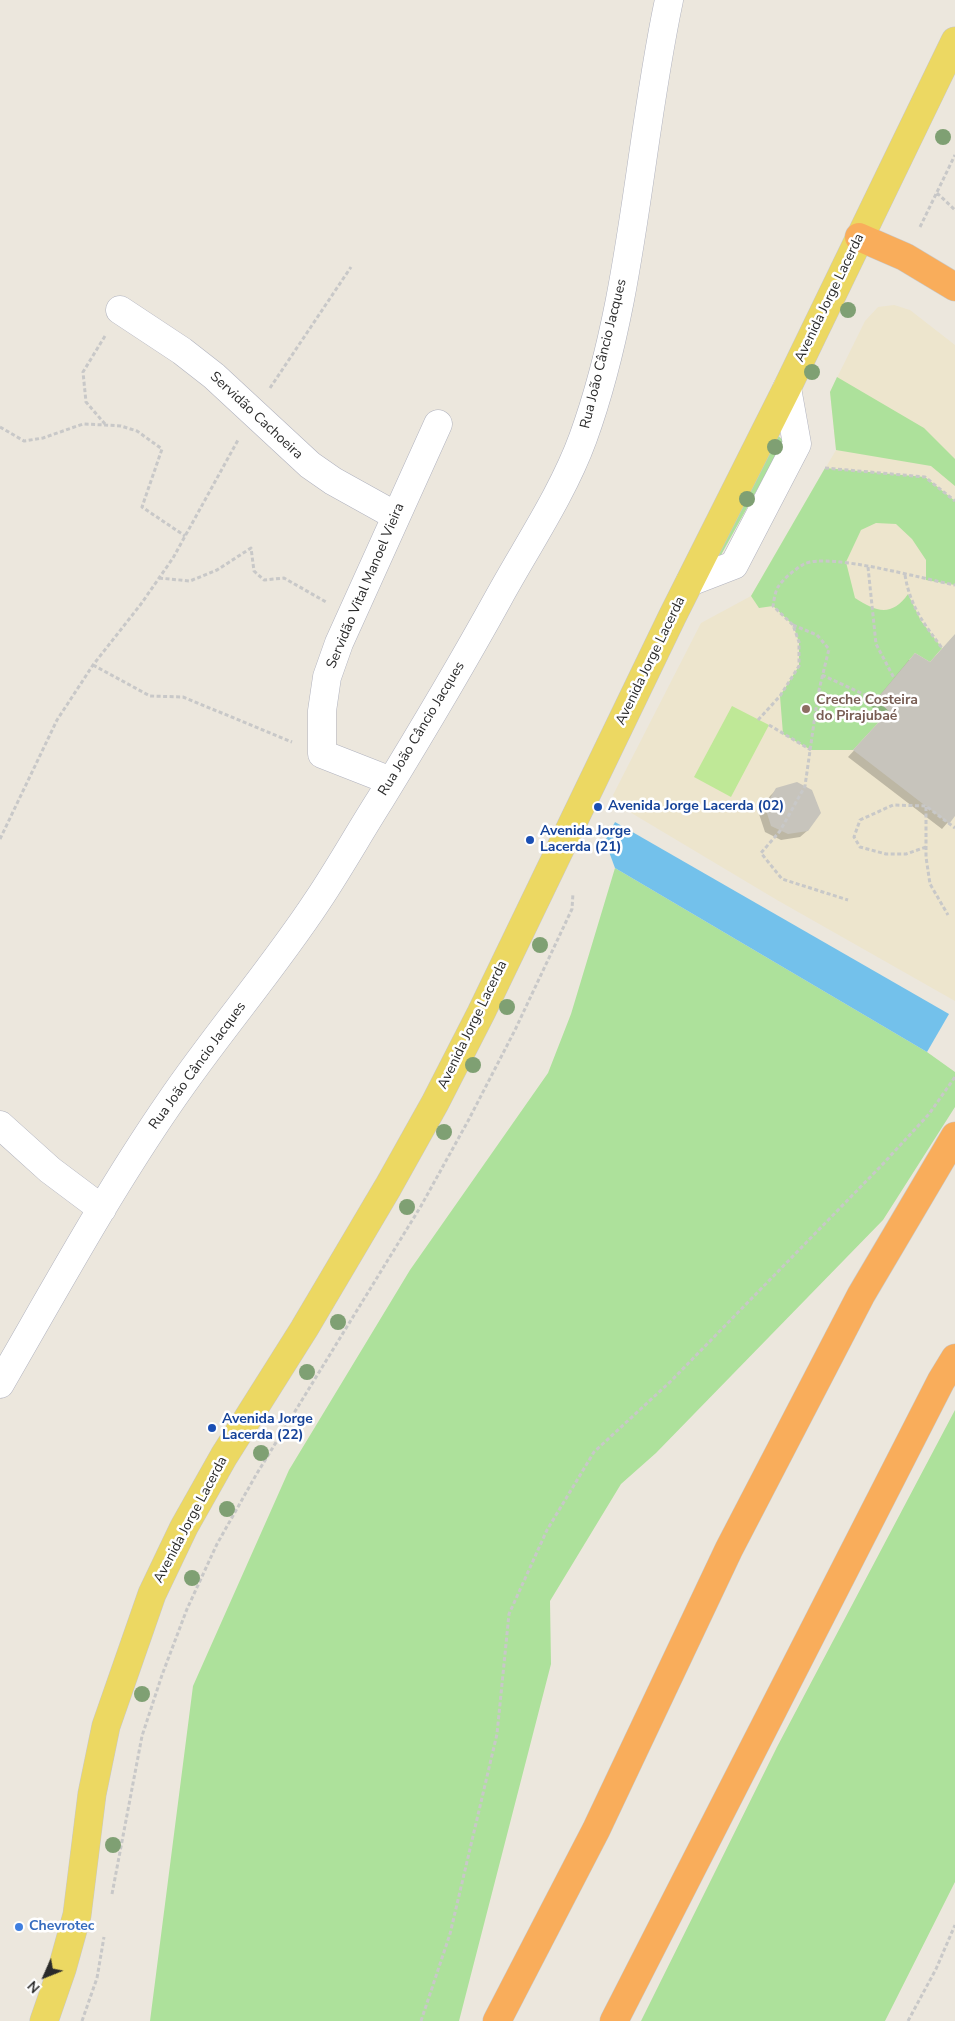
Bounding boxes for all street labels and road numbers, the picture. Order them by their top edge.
street label: Avenida Jorge Lacerda [792,231,868,365]
street label: Rua João Câncio Jacques [577,277,631,431]
street label: Servidão Cachoeira [206,369,306,463]
street label: Servidão Vital Manoel Vieira [323,501,409,671]
street label: Avenida Jorge Lacerda [613,594,689,728]
street label: Rua João Câncio Jacques [375,659,469,799]
street label: Avenida Jorge Lacerda [435,958,511,1092]
street label: Rua João Câncio Jacques [146,999,250,1133]
street label: Avenida Jorge Lacerda [151,1454,231,1586]

